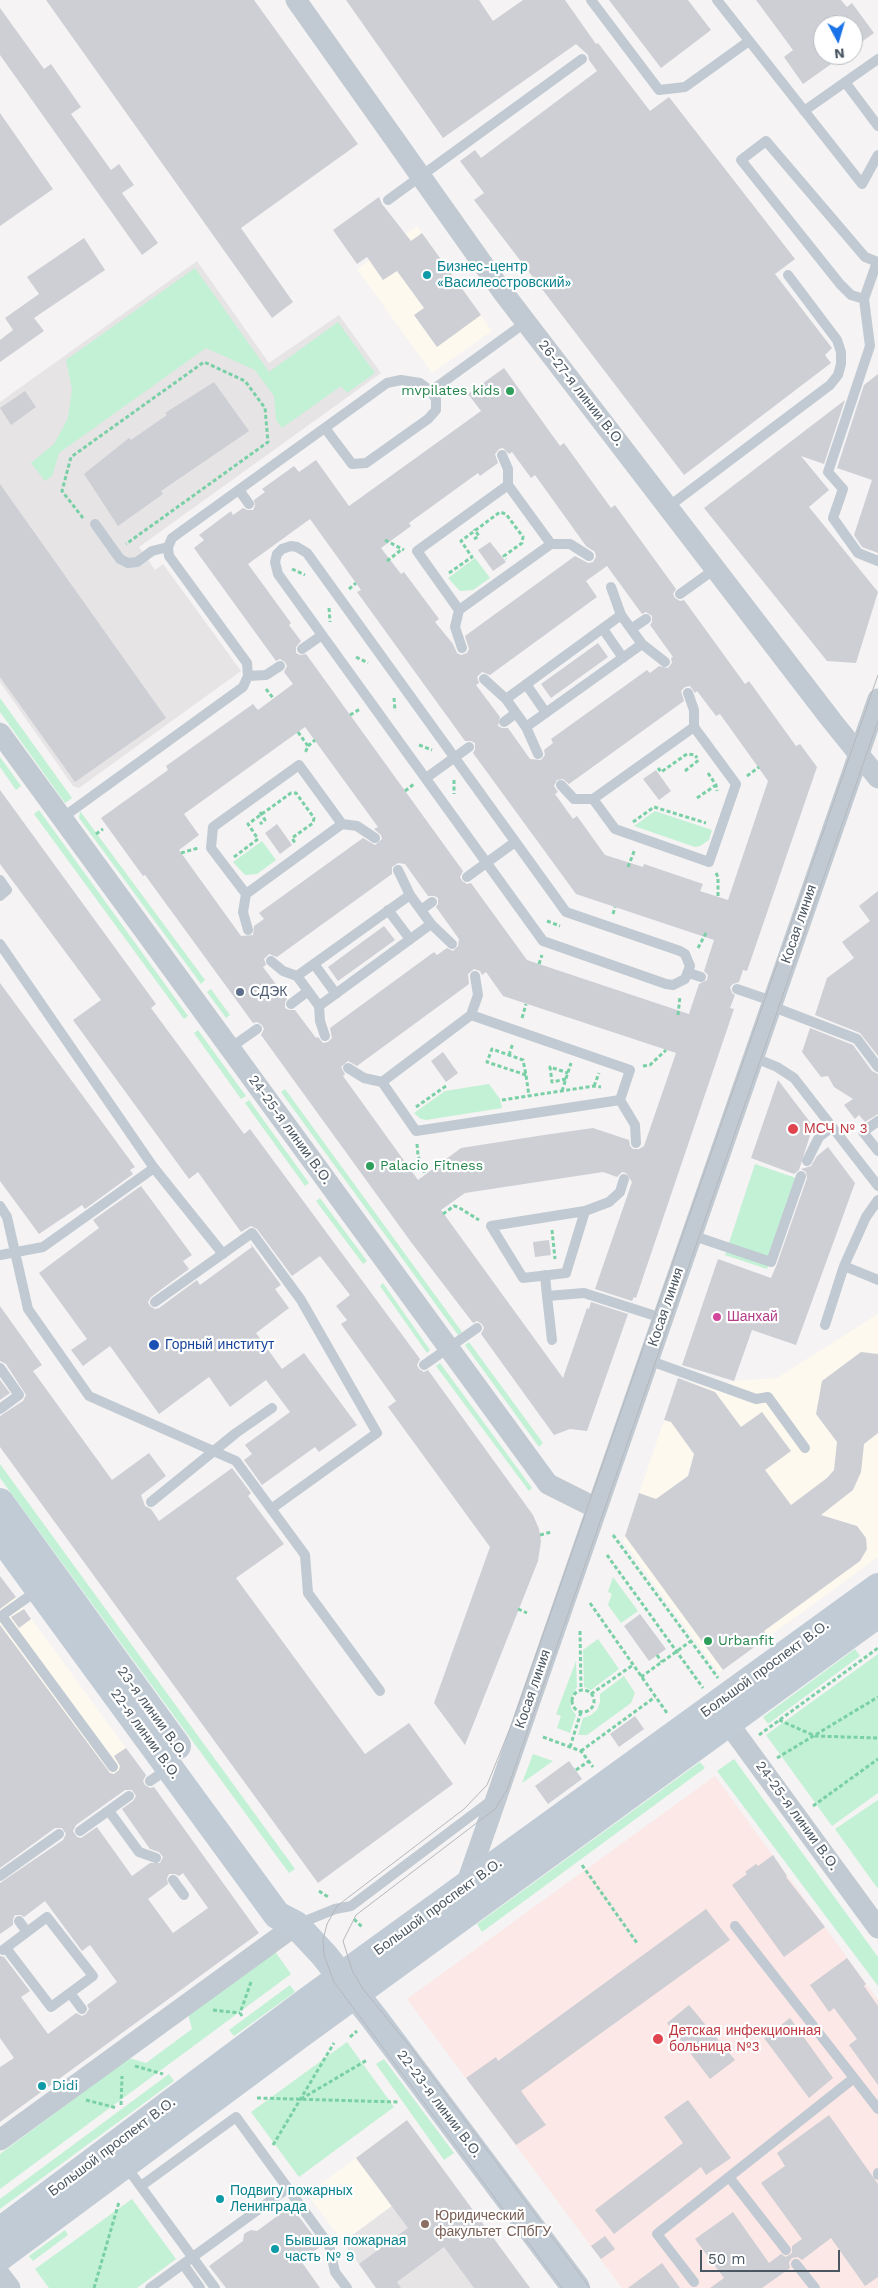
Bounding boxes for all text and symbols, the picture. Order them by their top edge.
north arrow [813,15,863,65]
text: N [833,45,845,62]
place label: Бизнес-центр «Василеостровский» [437,259,572,292]
marker: Бизнес-центр «Василеостровский» [421,269,433,281]
street label: 26-27-я линии В.О. [534,337,628,449]
place label: mvpilates kids [401,383,500,399]
marker: mvpilates kids [504,385,516,397]
street label: Косая линия [778,882,820,966]
place label: СДЭК [250,984,288,1000]
marker: СДЭК [234,986,246,998]
street label: 24-25-я линии В.О. [245,1072,335,1188]
place label: МСЧ № 3 [804,1121,868,1137]
marker: МСЧ № 3 [786,1122,800,1136]
place label: Palacio Fitness [380,1158,483,1174]
marker: Palacio Fitness [364,1160,376,1172]
street label: Косая линия [645,1265,687,1349]
place label: Шанхай [727,1309,778,1325]
marker: Шанхай [711,1311,723,1323]
place label: Горный институт [165,1337,274,1353]
marker: Горный институт [147,1338,161,1352]
street label: Большой проспект В.О. [698,1617,832,1721]
place label: Urbanfit [718,1633,774,1649]
marker: Urbanfit [702,1635,714,1647]
street label: Косая линия [512,1647,554,1731]
street label: 23-я линии В.О. [114,1664,190,1760]
street label: 22-я линии В.О. [107,1686,183,1782]
street label: 24-25-я линии В.О. [752,1758,842,1874]
street label: Большой проспект В.О. [371,1855,505,1959]
place label: Детская инфекционная больница №3 [669,2023,821,2056]
marker: Детская инфекционная больница №3 [651,2032,665,2046]
street label: 22-23-я линии В.О. [393,2047,485,2161]
place label: Didi [52,2078,78,2094]
marker: Didi [36,2080,48,2092]
street label: Большой проспект В.О. [45,2094,179,2200]
place label: Подвигу пожарных Ленинграда [230,2183,353,2216]
marker: Подвигу пожарных Ленинграда [214,2193,226,2205]
place label: Юридический факультет СПбГУ [435,2208,551,2240]
marker: Юридический факультет СПбГУ [419,2218,431,2230]
place label: Бывшая пожарная часть № 9 [285,2233,406,2266]
scale bar [703,2240,843,2272]
marker: Бывшая пожарная часть № 9 [269,2243,281,2255]
text: 50 m [708,2250,745,2268]

